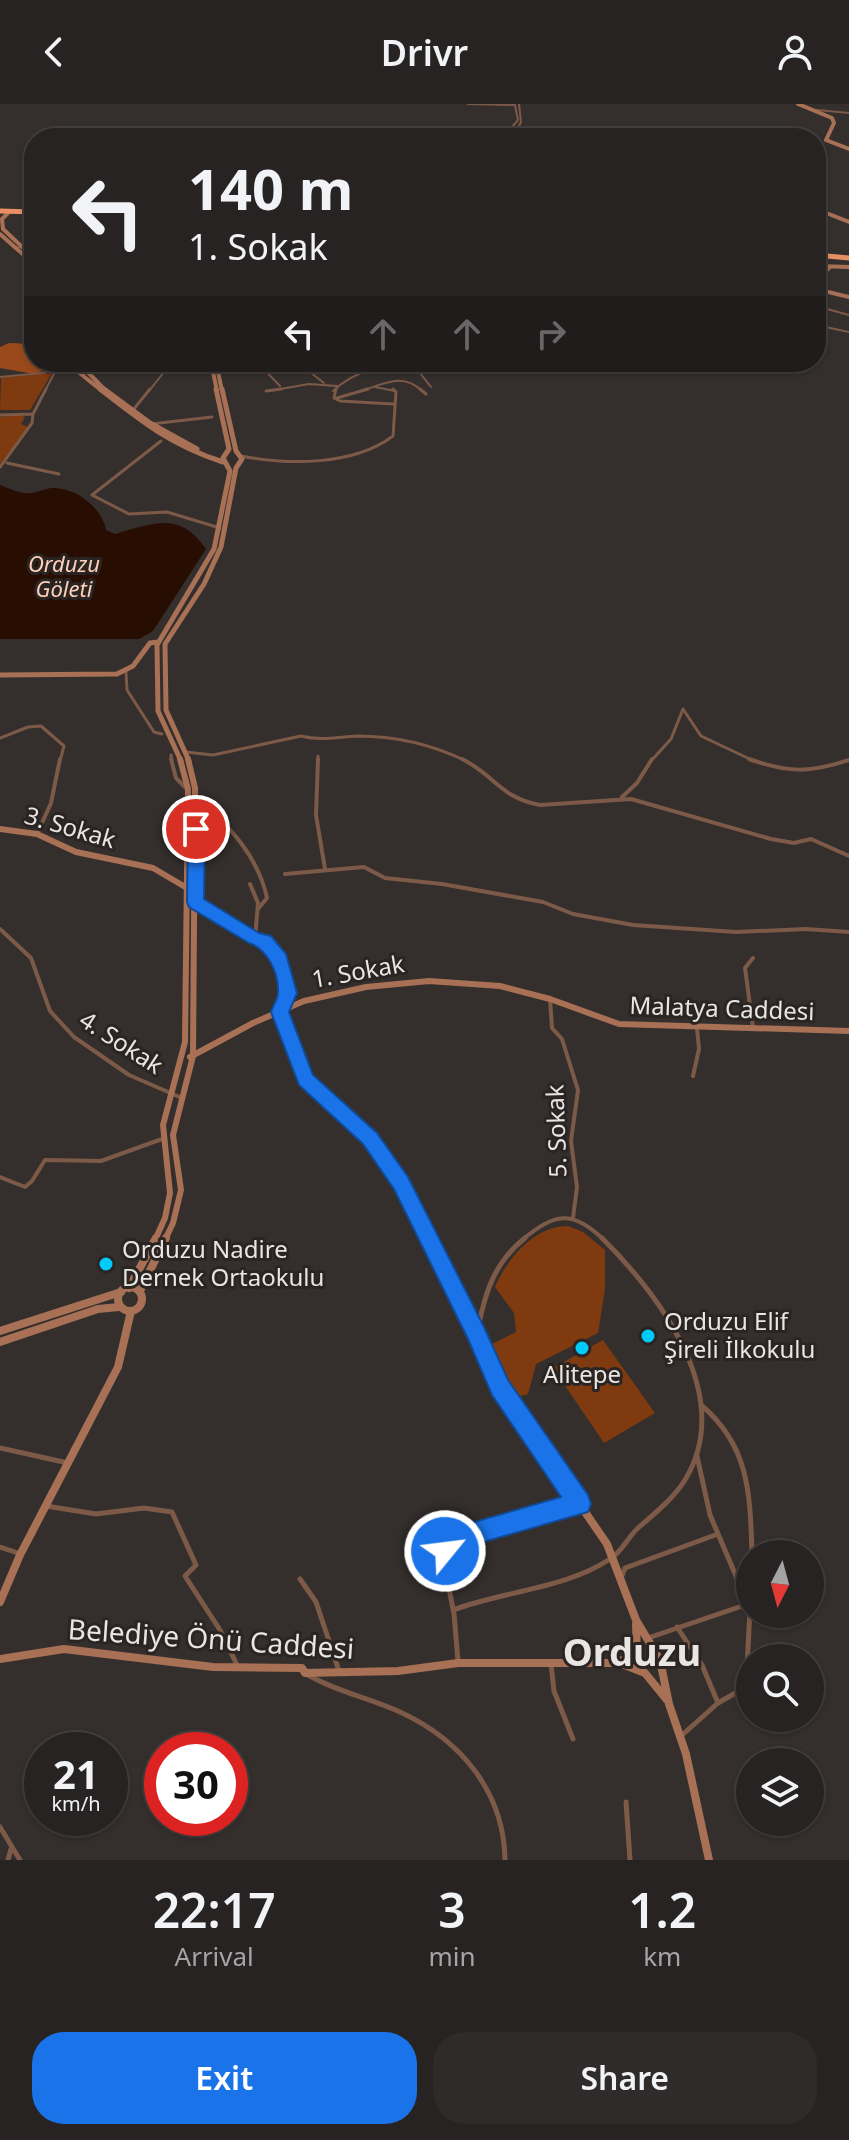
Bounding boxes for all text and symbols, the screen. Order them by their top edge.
text: Drivr [381,28,468,77]
icon: back [32,30,76,74]
icon: person [773,30,817,74]
text: 140 m [188,150,353,226]
icon: left [56,160,160,264]
text: 1. Sokak [188,222,328,271]
icon: left [277,312,321,356]
icon: ahead [361,312,405,356]
icon: ahead [445,312,489,356]
icon: right [529,312,573,356]
water label: Orduzu Göleti [28,548,100,603]
pin [162,795,230,863]
street label: 3. Sokak [21,798,120,855]
icon: arrive [174,807,218,851]
street label: 1. Sokak [309,946,407,995]
street label: Malatya Caddesi [629,988,815,1027]
street label: 4. Sokak [74,1003,170,1081]
street label: 5. Sokak [537,1084,574,1178]
place label: Orduzu Nadire Dernek Ortaokulu [122,1232,324,1293]
marker: Orduzu Nadire Dernek Ortaokulu [97,1255,115,1273]
place label: Orduzu Elif Şireli İlkokulu [664,1304,815,1365]
marker: Orduzu Elif Şireli İlkokulu [639,1327,657,1345]
marker: Alitepe [573,1339,591,1357]
place label: Alitepe [543,1357,621,1390]
position arrow [403,1509,487,1593]
north arrow [736,1540,824,1628]
map controls [736,1540,824,1836]
street label: Belediye Önü Caddesi [67,1609,355,1667]
district label: Orduzu [563,1625,701,1677]
button: search [736,1644,824,1732]
speed limit sign: 30 [144,1732,248,1836]
text: 21 [53,1746,99,1801]
button: layers [736,1748,824,1836]
text: km/h [51,1790,101,1817]
text: 22:17 [153,1877,276,1942]
text: 3 [438,1877,466,1942]
text: 1.2 [628,1877,696,1942]
text: Arrival [175,1938,254,1974]
text: min [428,1938,475,1974]
text: km [643,1938,681,1974]
button: Exit [32,2032,417,2124]
button: Share [433,2032,817,2124]

